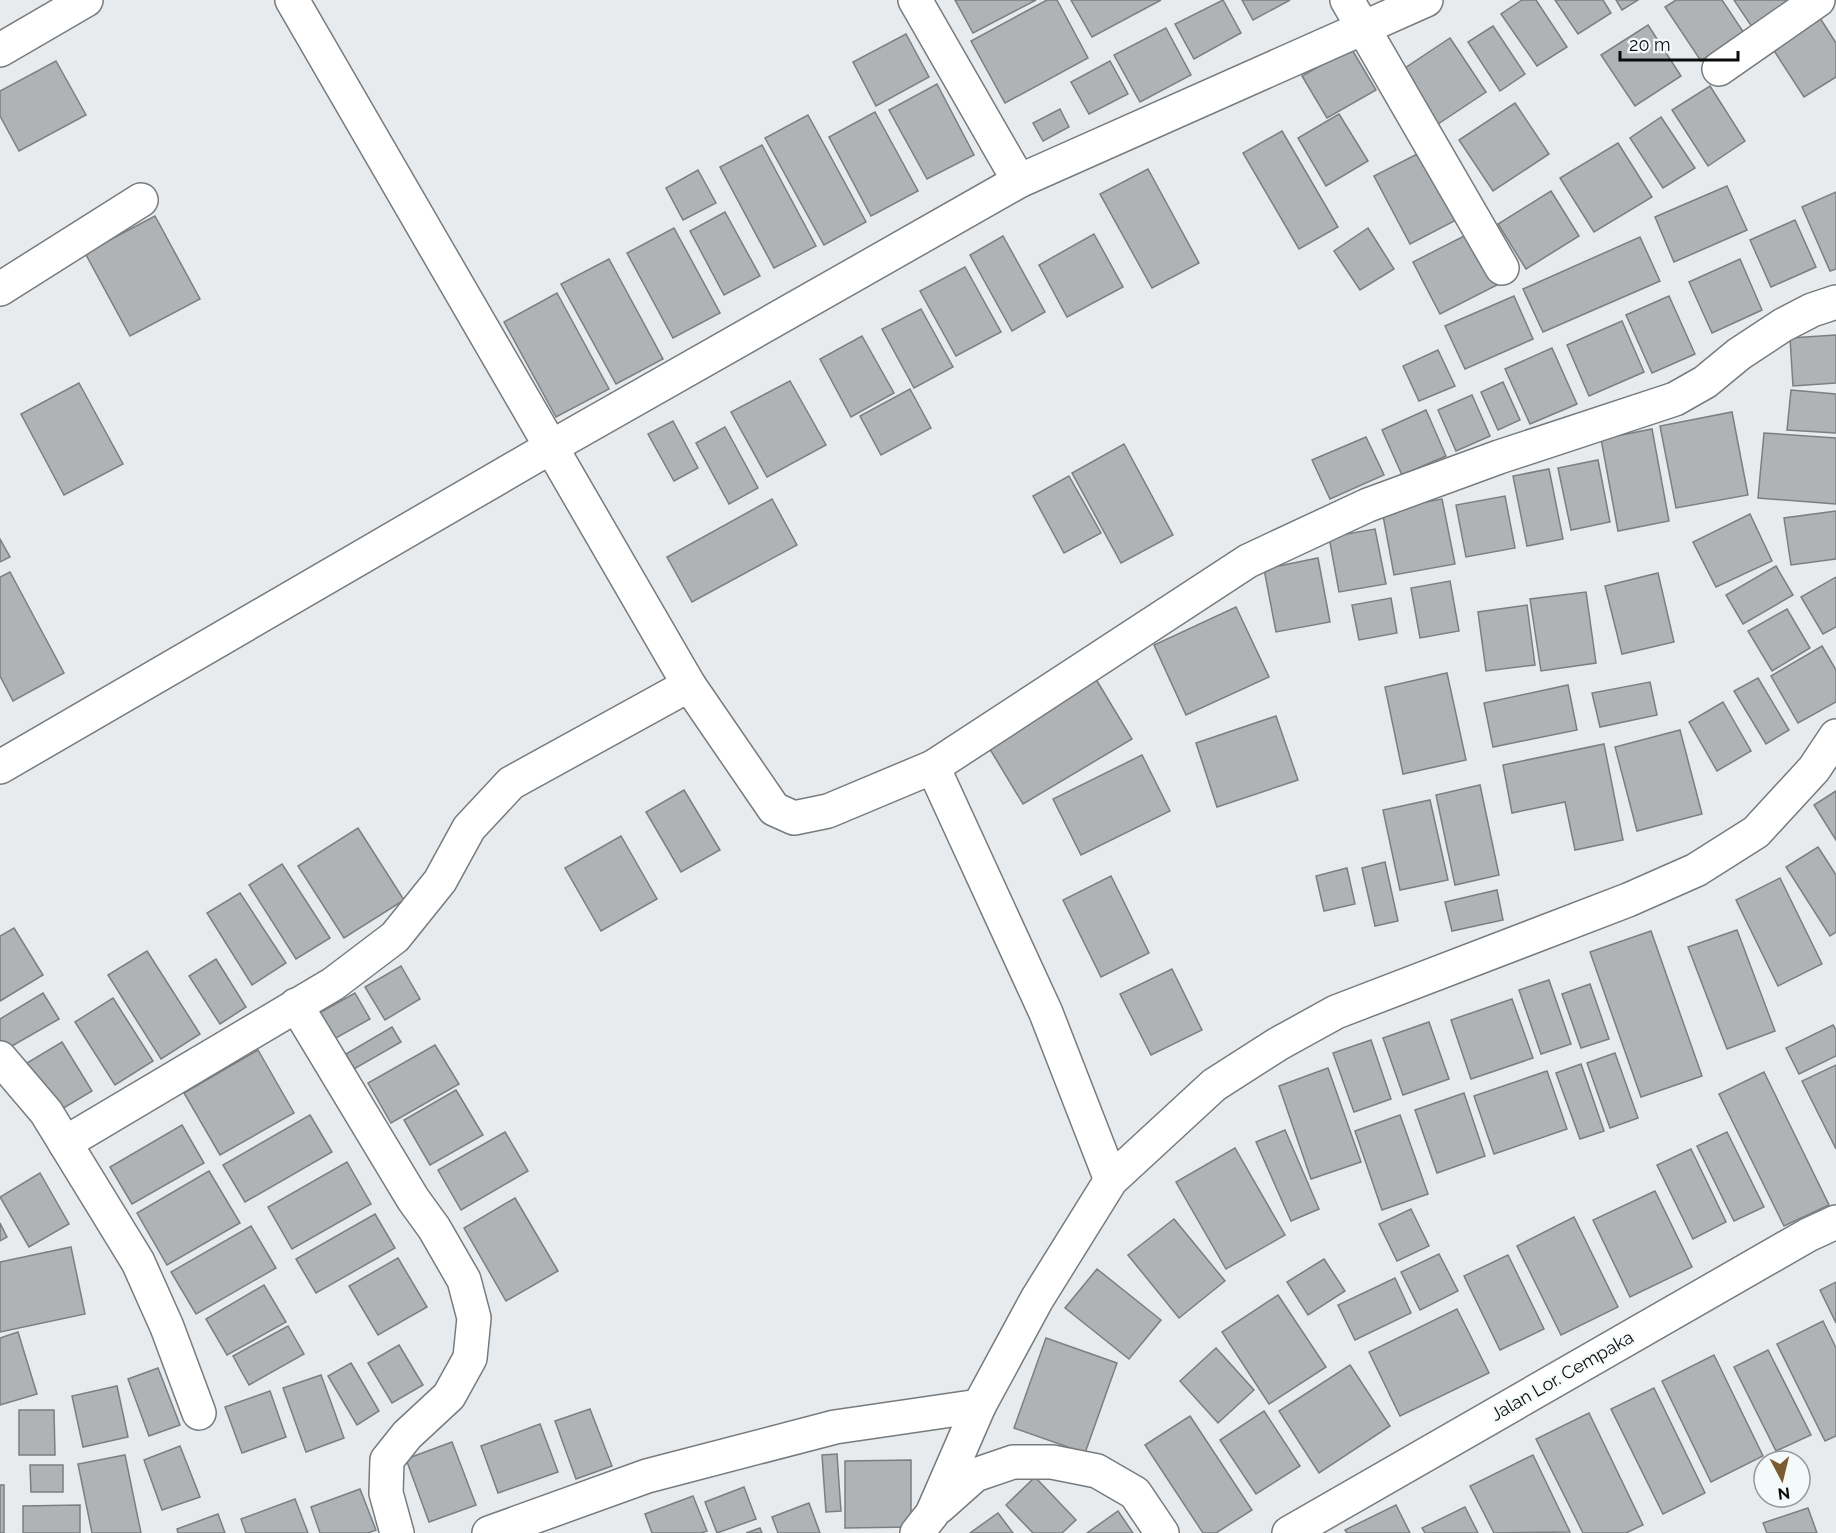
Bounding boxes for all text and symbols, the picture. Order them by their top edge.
scale bar [1620,24,1738,62]
text: 20 m [1629,34,1671,55]
street label: Jalan Lor. Cempaka [1487,1326,1637,1425]
north arrow [1752,1449,1812,1509]
text: N [1777,1483,1791,1504]

